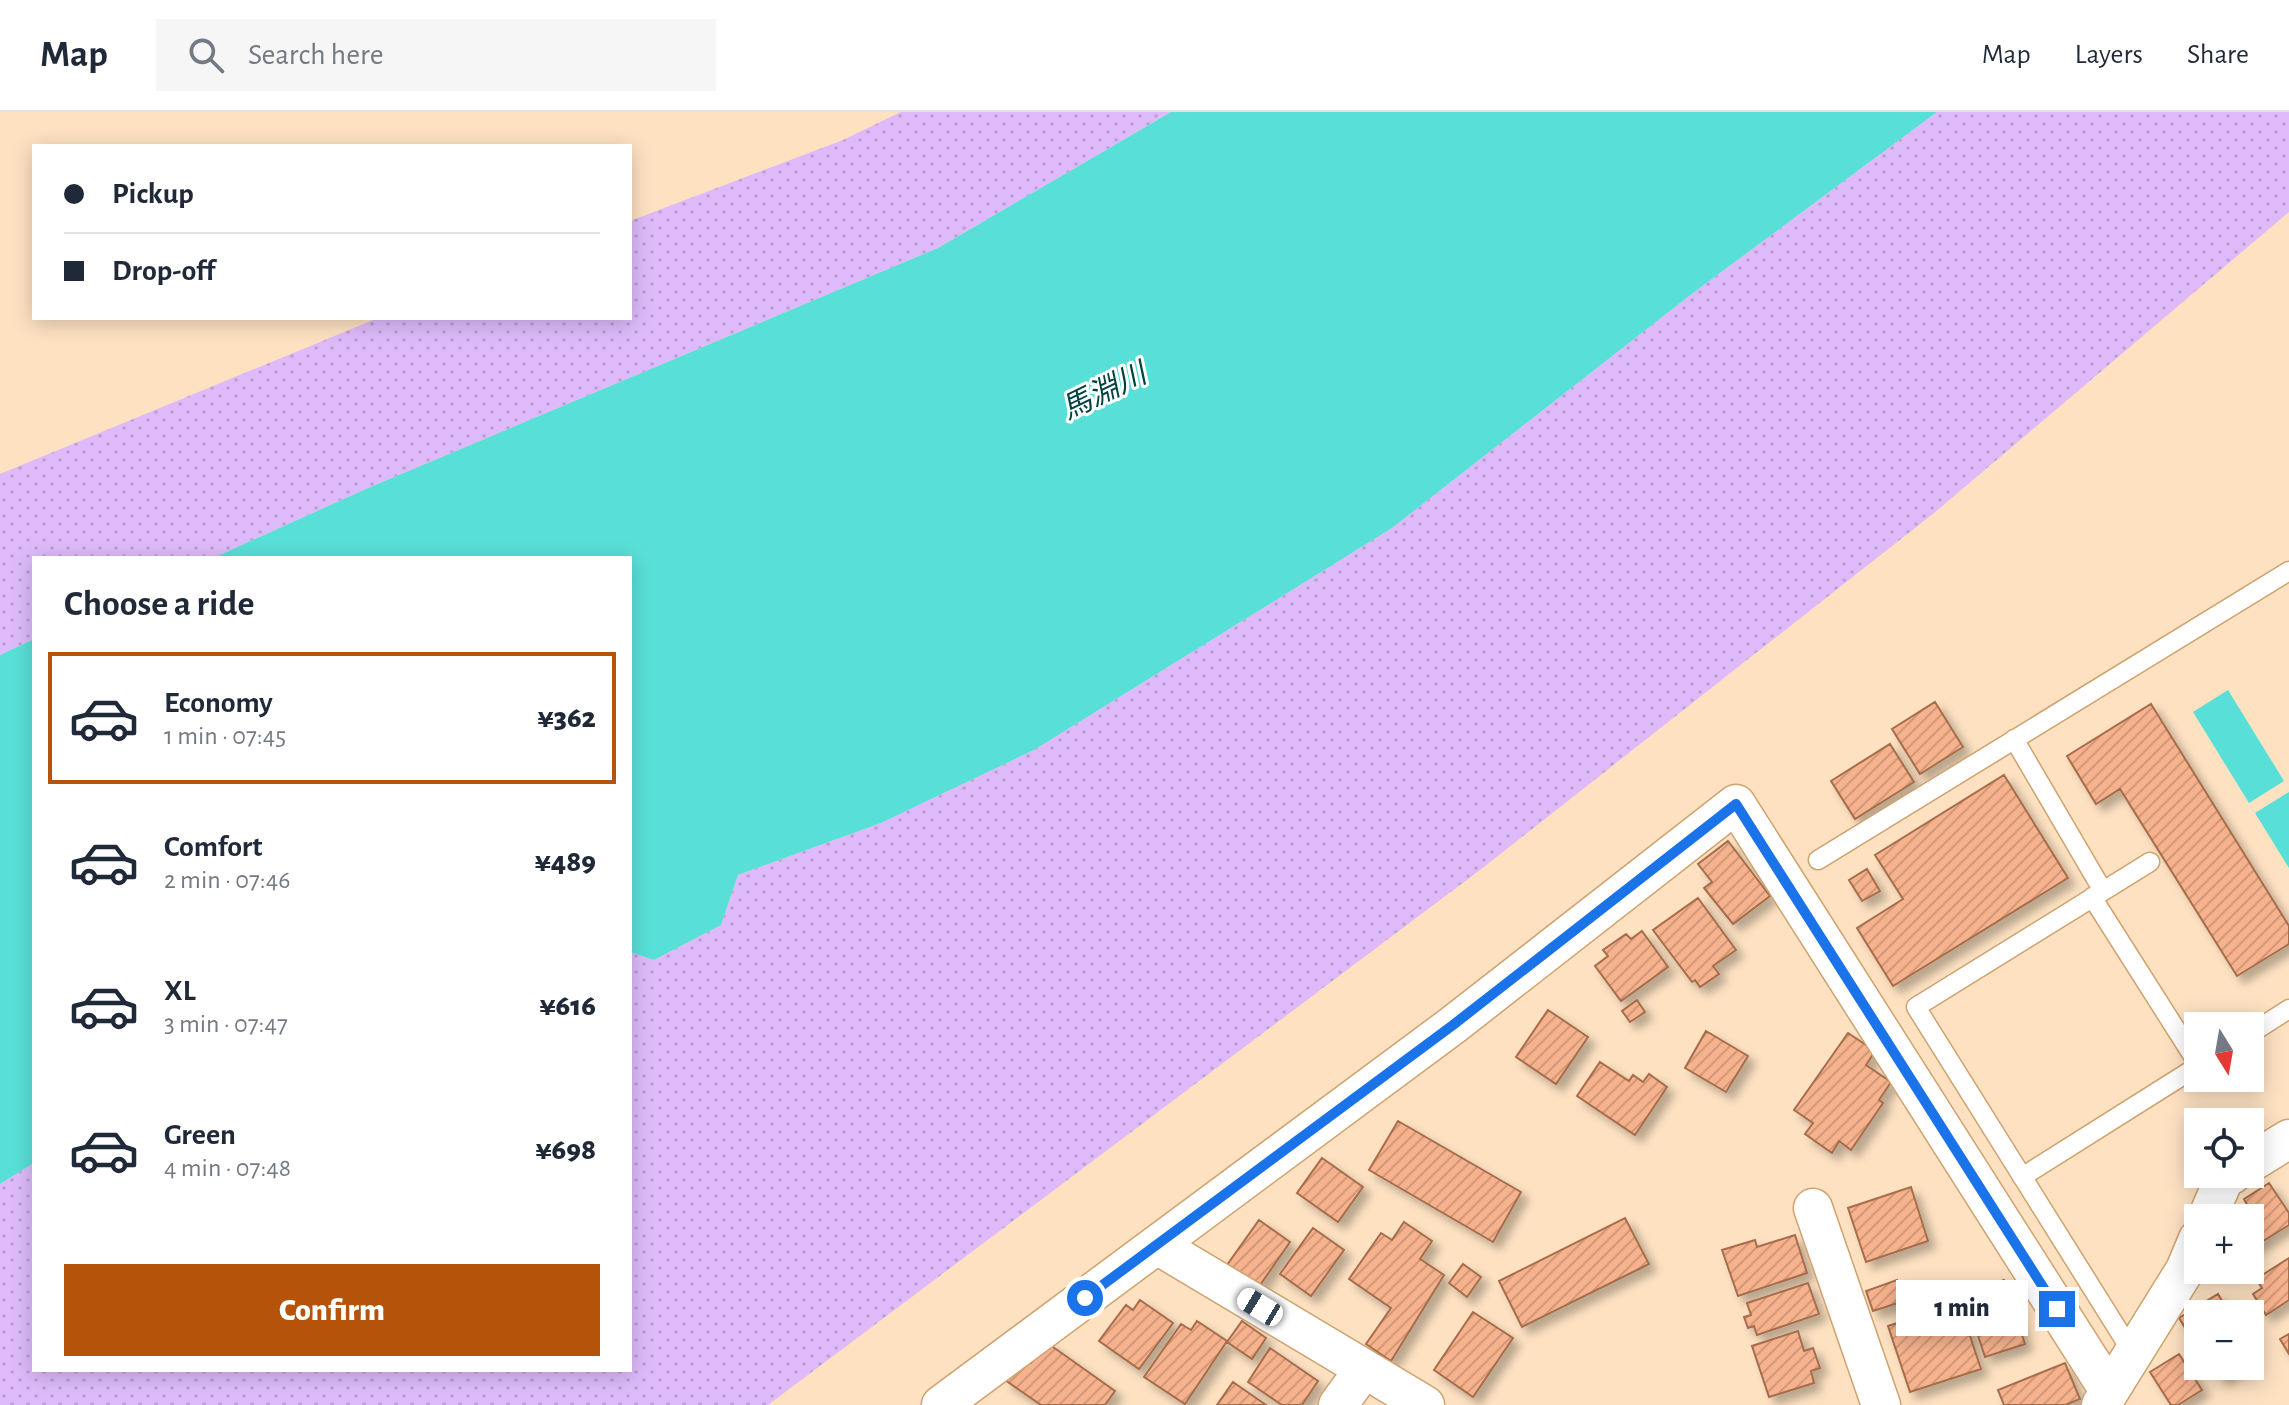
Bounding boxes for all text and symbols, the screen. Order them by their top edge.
search box [156,19,716,91]
icon: search [184,33,228,77]
text: Map [40,36,108,74]
text: Search here [248,40,384,70]
text: Map [1982,41,2031,69]
text: Layers [2075,41,2143,69]
text: Share [2187,41,2249,69]
text: Pickup [112,179,194,209]
text: Drop-off [112,256,215,286]
water label: 馬淵川 [1057,357,1154,425]
text: Choose a ride [64,586,254,622]
icon: car [68,682,140,754]
text: Economy [164,688,273,718]
text: ¥362 [537,703,596,733]
text: 1 min · 07:45 [164,723,286,749]
icon: car [68,826,140,898]
text: Comfort [164,832,263,862]
text: ¥489 [534,847,596,877]
text: 2 min · 07:46 [164,867,290,893]
icon: car [68,970,140,1042]
text: XL [164,976,196,1006]
text: ¥616 [539,991,596,1021]
text: 3 min · 07:47 [164,1011,288,1037]
north arrow [2184,1012,2264,1092]
map controls [2184,1012,2264,1380]
button: locate [2184,1108,2264,1188]
icon: car [68,1114,140,1186]
text: Green [164,1120,236,1150]
text: ¥698 [535,1135,596,1165]
text: 4 min · 07:48 [164,1155,291,1181]
button: + [2184,1204,2264,1284]
button: Confirm [64,1264,600,1356]
route start [1067,1280,1103,1316]
callout: 1 min [1897,1281,2029,1337]
car [1233,1284,1287,1330]
route end [2039,1291,2075,1327]
text: 1 min [1934,1295,1990,1321]
button: − [2184,1300,2264,1380]

